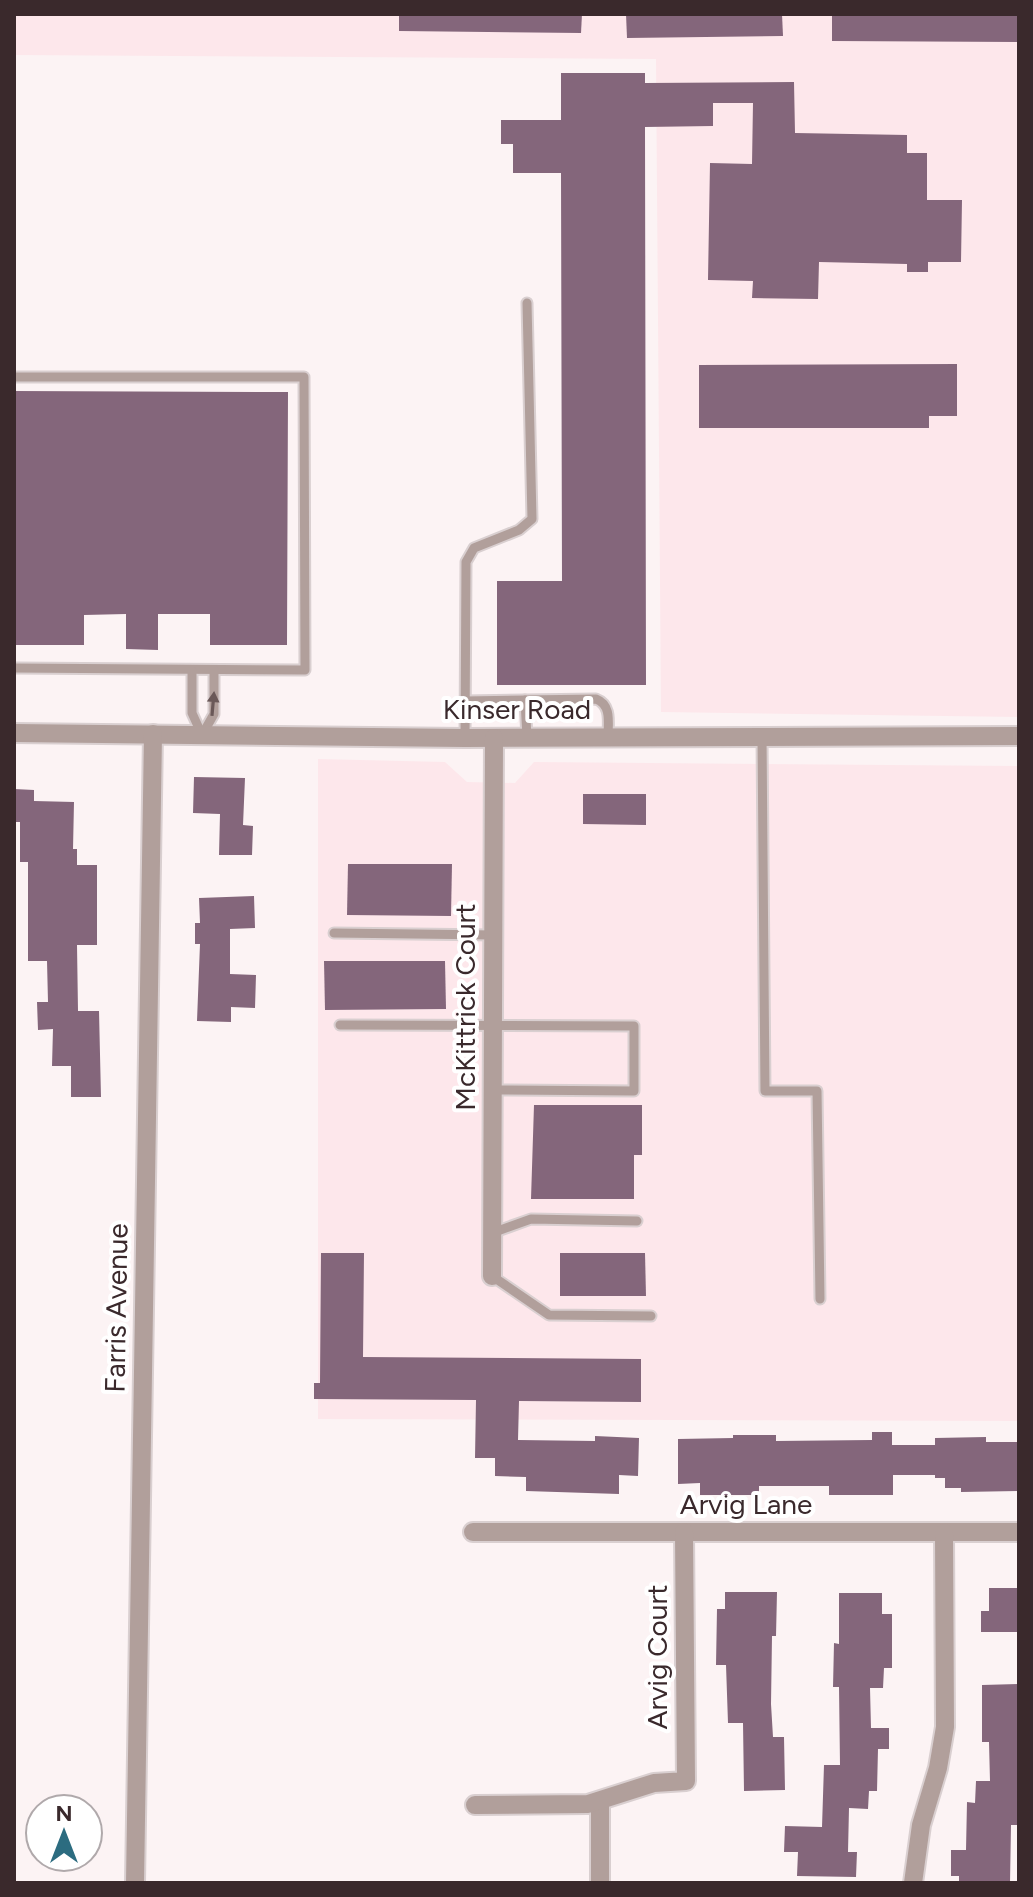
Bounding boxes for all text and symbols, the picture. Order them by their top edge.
one-way arrow [207,691,220,716]
street label: Kinser Road [443,692,591,726]
street label: McKittrick Court [448,903,482,1111]
street label: Farris Avenue [98,1223,134,1393]
street label: Arvig Lane [680,1487,812,1521]
street label: Arvig Court [640,1585,674,1729]
north arrow [24,1793,104,1873]
text: N [55,1800,73,1827]

